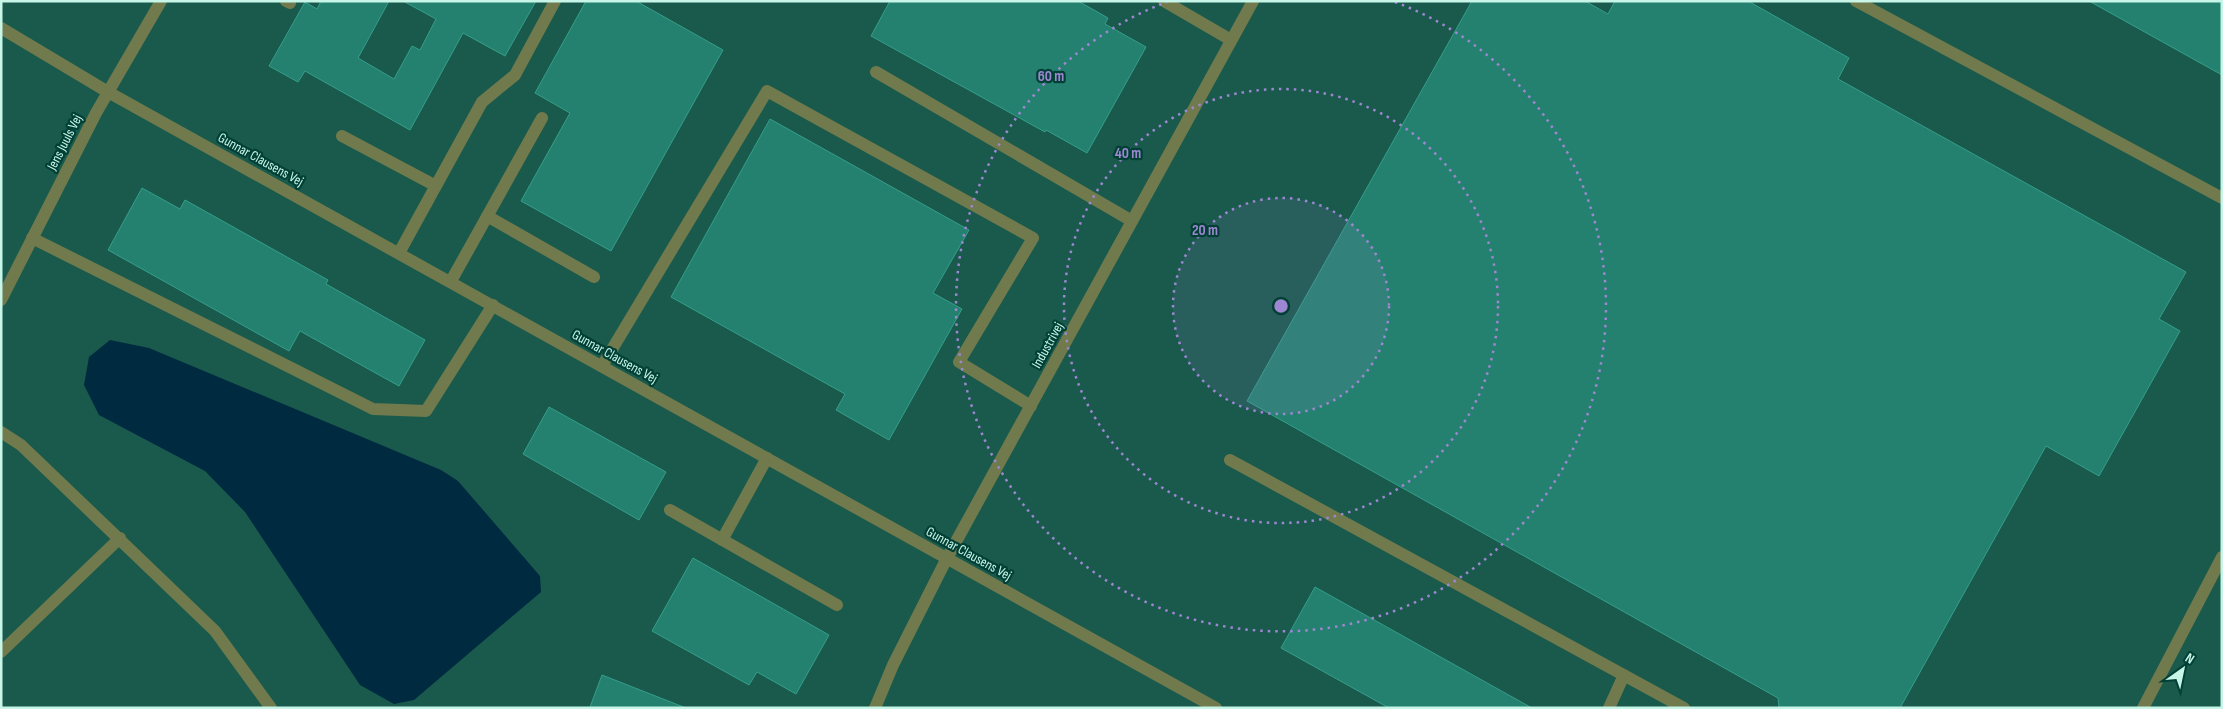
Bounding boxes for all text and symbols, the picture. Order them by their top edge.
text: 60 m [1038,67,1064,86]
street label: Jens Juuls Vej [43,112,86,174]
street label: Gunnar Clausens Vej [215,129,306,190]
text: 40 m [1115,144,1141,163]
text: 20 m [1192,221,1218,240]
centre of rings [1272,297,1290,315]
street label: Industrivej [1028,319,1067,371]
street label: Gunnar Clausens Vej [569,326,660,387]
street label: Gunnar Clausens Vej [923,523,1014,584]
north arrow [2158,644,2208,694]
text: N [2182,649,2198,668]

